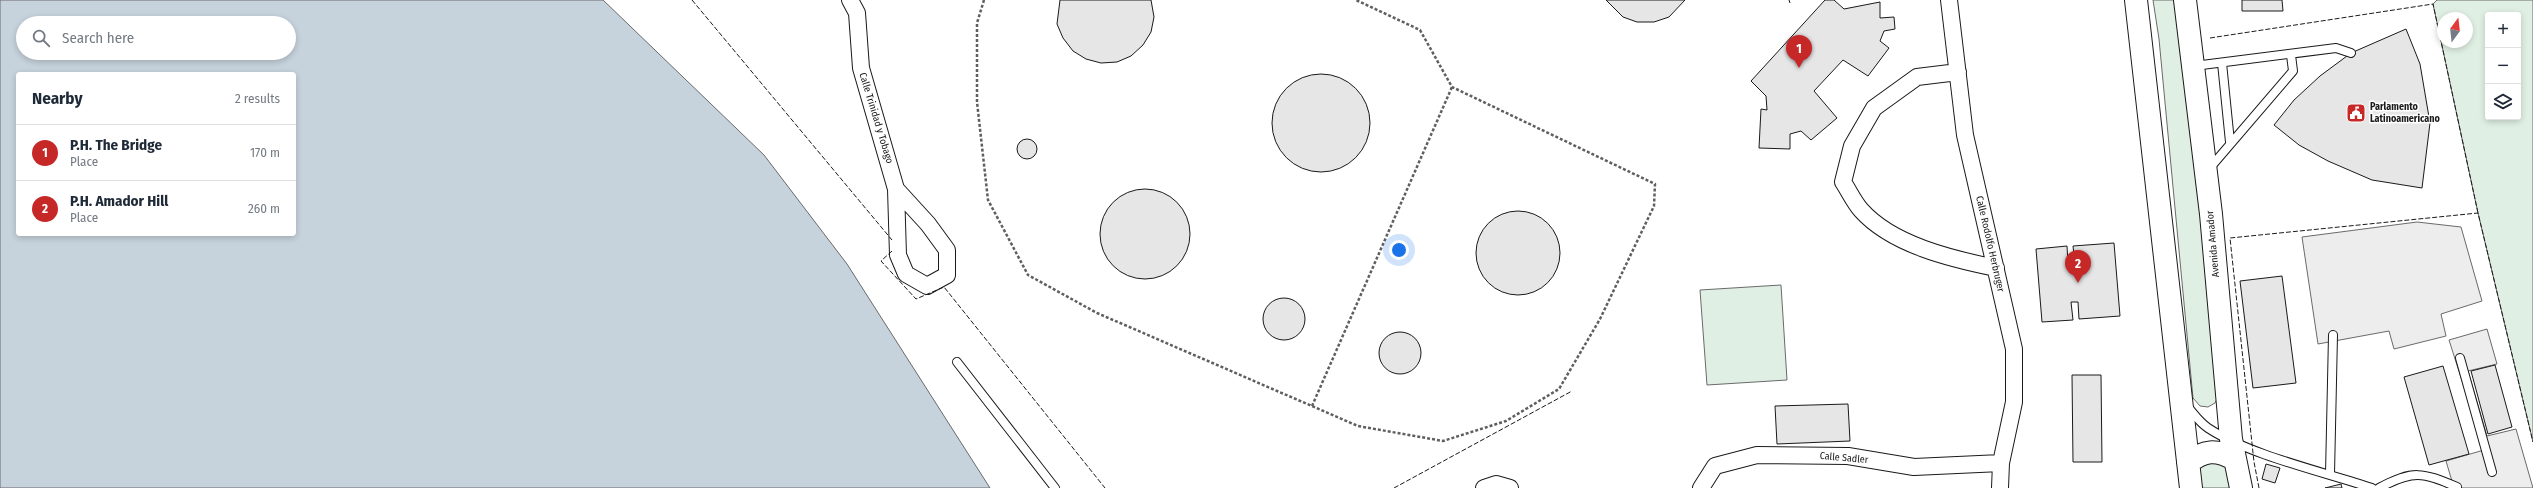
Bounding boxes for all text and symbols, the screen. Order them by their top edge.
north arrow [2437,12,2473,48]
map controls [2485,12,2521,120]
button: + [2485,12,2521,48]
search box [16,16,296,60]
icon: search [30,27,52,49]
text: Search here [62,29,134,47]
pin: 1 [1786,35,1812,68]
button: − [2485,48,2521,84]
street label: Calle Trinidad y Tobago [856,71,896,165]
button: layers [2485,84,2521,120]
text: Nearby [32,88,83,109]
text: 2 results [235,91,280,106]
place label: Parlamento Latinoamericano [2370,101,2441,125]
public building icon: Parlamento Latinoamericano [2345,102,2367,124]
text: P.H. The Bridge [70,136,162,154]
text: 1 [42,145,48,160]
text: 170 m [250,145,280,160]
text: Place [70,154,98,169]
text: P.H. Amador Hill [70,192,168,210]
street label: Calle Rodolfo Herbruger [1973,195,2007,294]
text: 2 [42,201,48,216]
text: 260 m [248,201,280,216]
text: Place [70,210,98,225]
street label: Avenida Amador [2204,210,2222,278]
your location [1389,240,1409,260]
pin: 2 [2065,250,2091,283]
street label: Calle Sadler [1819,450,1869,466]

